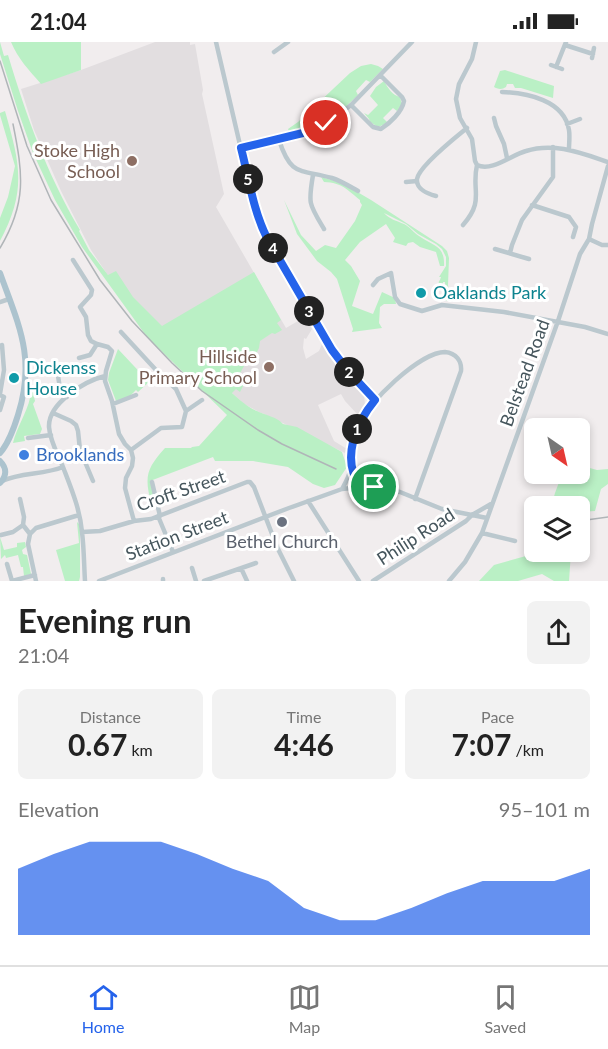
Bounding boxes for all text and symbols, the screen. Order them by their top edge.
text: 21:04 [30,8,87,35]
pin [300,97,351,148]
icon: check [309,106,342,139]
place label: Stoke High School [34,139,120,182]
marker: Stoke High School [125,154,139,168]
pin: 5 [233,164,263,194]
text: 5 [243,169,253,188]
pin: 4 [258,233,288,263]
text: 4 [268,238,278,257]
place label: Oaklands Park [433,281,547,303]
marker: Oaklands Park [414,286,428,300]
pin: 3 [294,296,324,326]
text: 3 [304,301,314,320]
street label: Belstead Road [494,316,554,429]
place label: Hillside Primary School [139,345,257,388]
place label: Dickenss House [26,356,96,399]
pin: 2 [334,357,364,387]
marker: Hillside Primary School [262,360,276,374]
text: 2 [344,362,354,381]
marker: Dickenss House [7,371,21,385]
pin: 1 [342,414,372,444]
north arrow [524,418,590,484]
map controls [524,418,590,562]
text: 1 [352,419,362,438]
place label: Brooklands [36,443,124,465]
marker: Brooklands [17,448,31,462]
pin [348,461,399,512]
street label: Croft Street [133,464,228,516]
icon: arrive [357,470,390,503]
button: layers [524,496,590,562]
street label: Philip Road [372,503,458,569]
street label: Station Street [122,505,231,565]
marker: Bethel Church [275,515,289,529]
place label: Bethel Church [226,530,338,552]
text: Evening run [18,600,192,640]
button: share [527,601,590,664]
text: 21:04 [18,643,69,667]
text: Distance [80,707,141,726]
text: Time [287,707,321,726]
text: Pace [481,707,514,726]
text: 0.67 [68,726,127,762]
text: 4:46 [274,726,334,762]
text: 7:07 [451,726,511,762]
text: km [127,740,153,759]
text: /km [511,740,544,759]
text: Elevation [18,797,99,821]
text: 95–101 m [499,797,590,821]
tab: Home [82,981,124,1036]
tab: Map [288,981,321,1036]
tab: Saved [484,981,526,1036]

